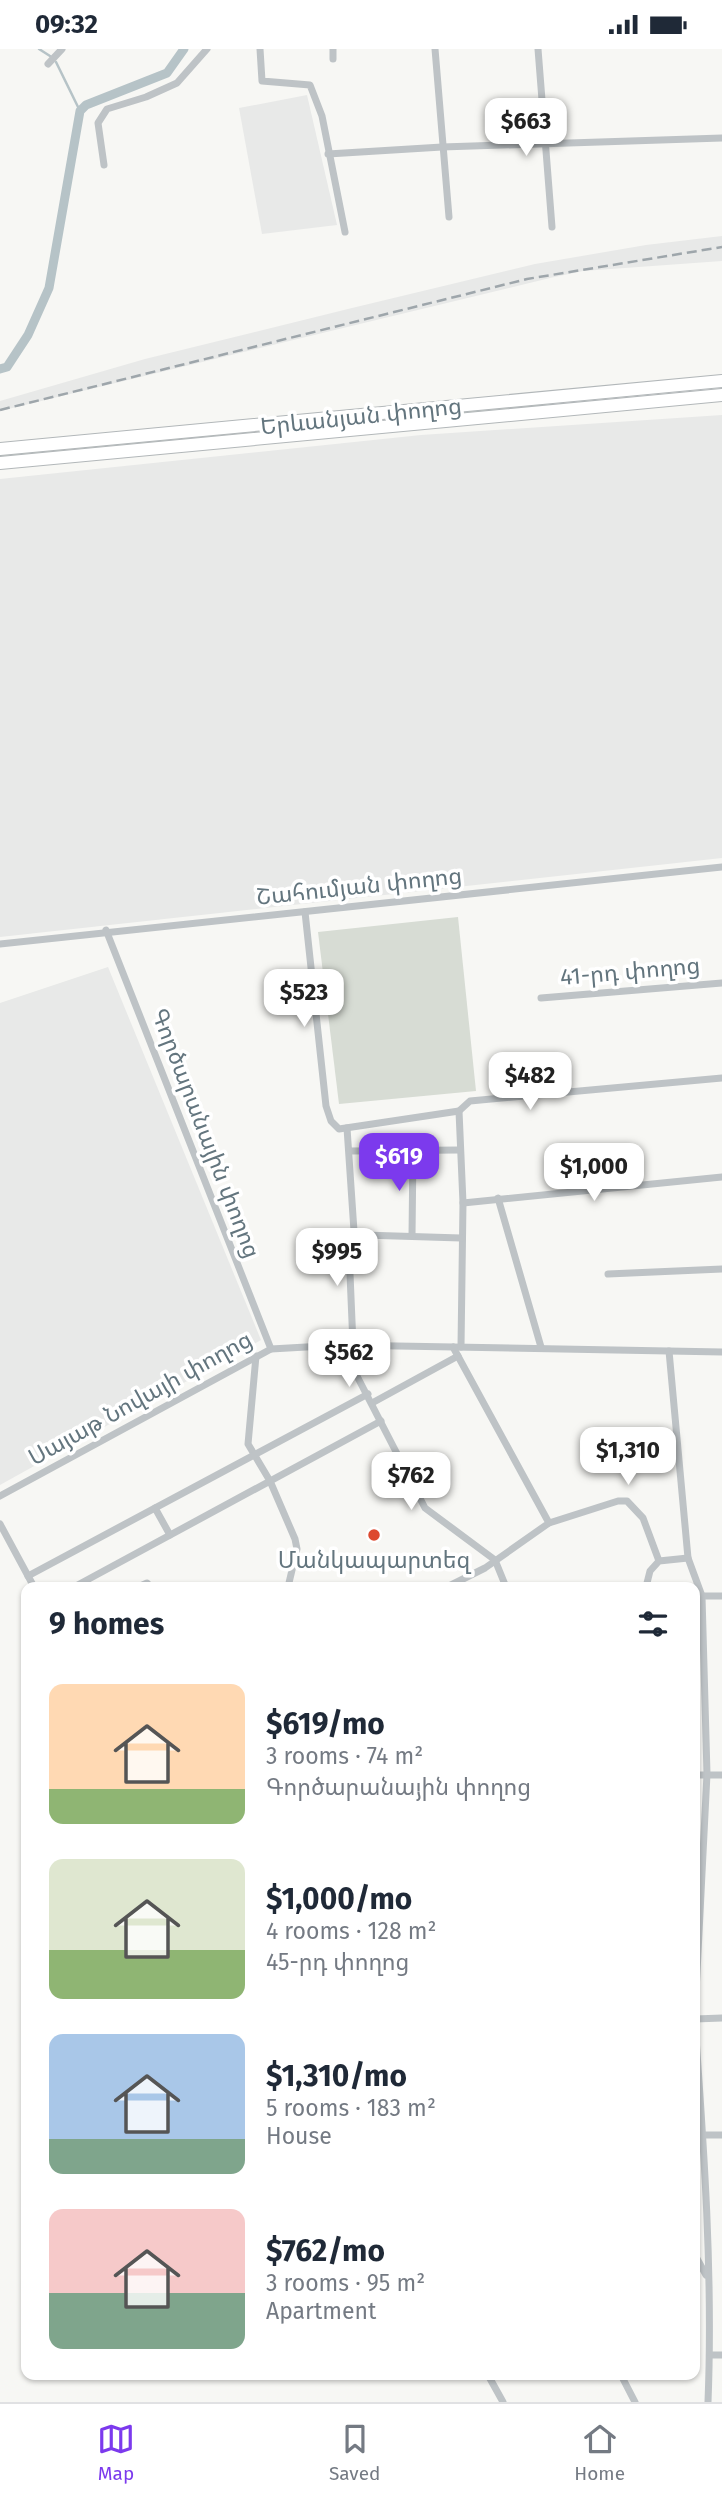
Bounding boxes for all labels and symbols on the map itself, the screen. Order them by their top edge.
pin: $663 [485,99,567,158]
street label: Երևանյան փողոց [259,392,463,440]
street label: Շահումյան փողոց [255,861,463,911]
street label: 41-րդ փողոց [559,951,701,991]
pin: $523 [263,969,345,1029]
street label: Գործարանային փողոց [145,1004,267,1262]
pin: $482 [489,1053,571,1112]
pin: $619 [358,1133,440,1193]
pin: $1,000 [537,1143,651,1203]
pin: $995 [296,1229,378,1288]
street label: Սայաթ Նովայի փողոց [23,1325,257,1471]
pin: $562 [308,1329,390,1389]
pin: $1,310 [571,1427,685,1487]
pin: $762 [370,1453,452,1512]
marker: Մանկապարտեզ [366,1527,382,1543]
place label: Մանկապարտեզ [278,1546,472,1574]

